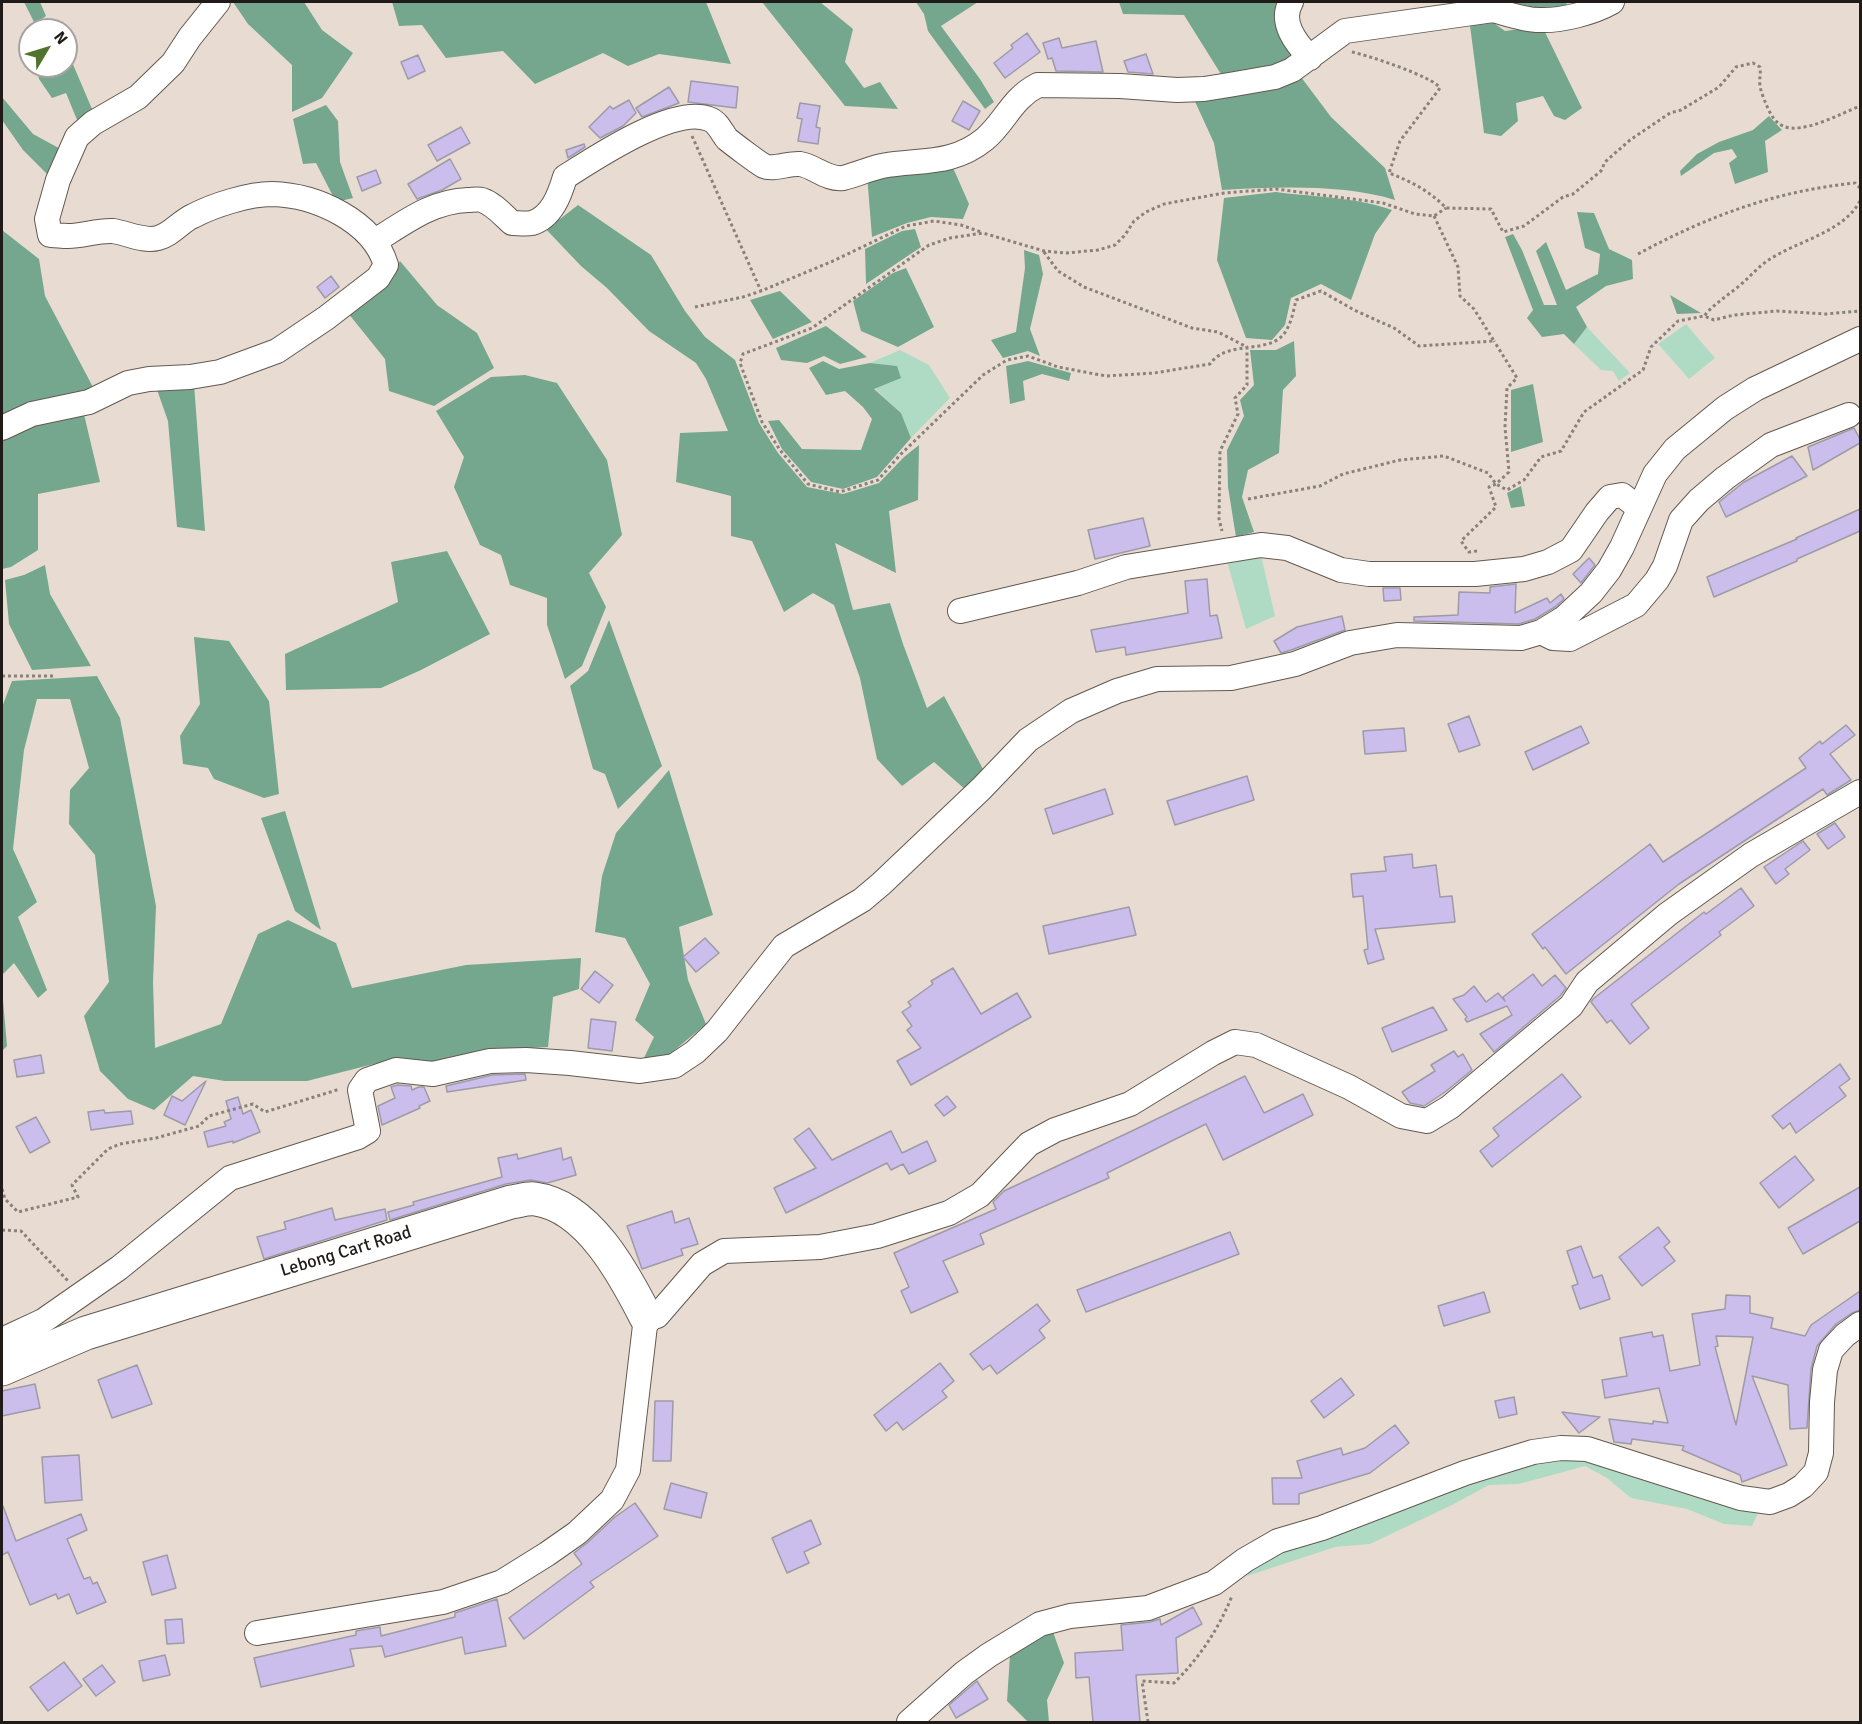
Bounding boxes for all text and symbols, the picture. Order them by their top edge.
north arrow [18,18,78,78]
text: N [49,28,72,49]
street label: Lebong Cart Road [278,1222,414,1282]

